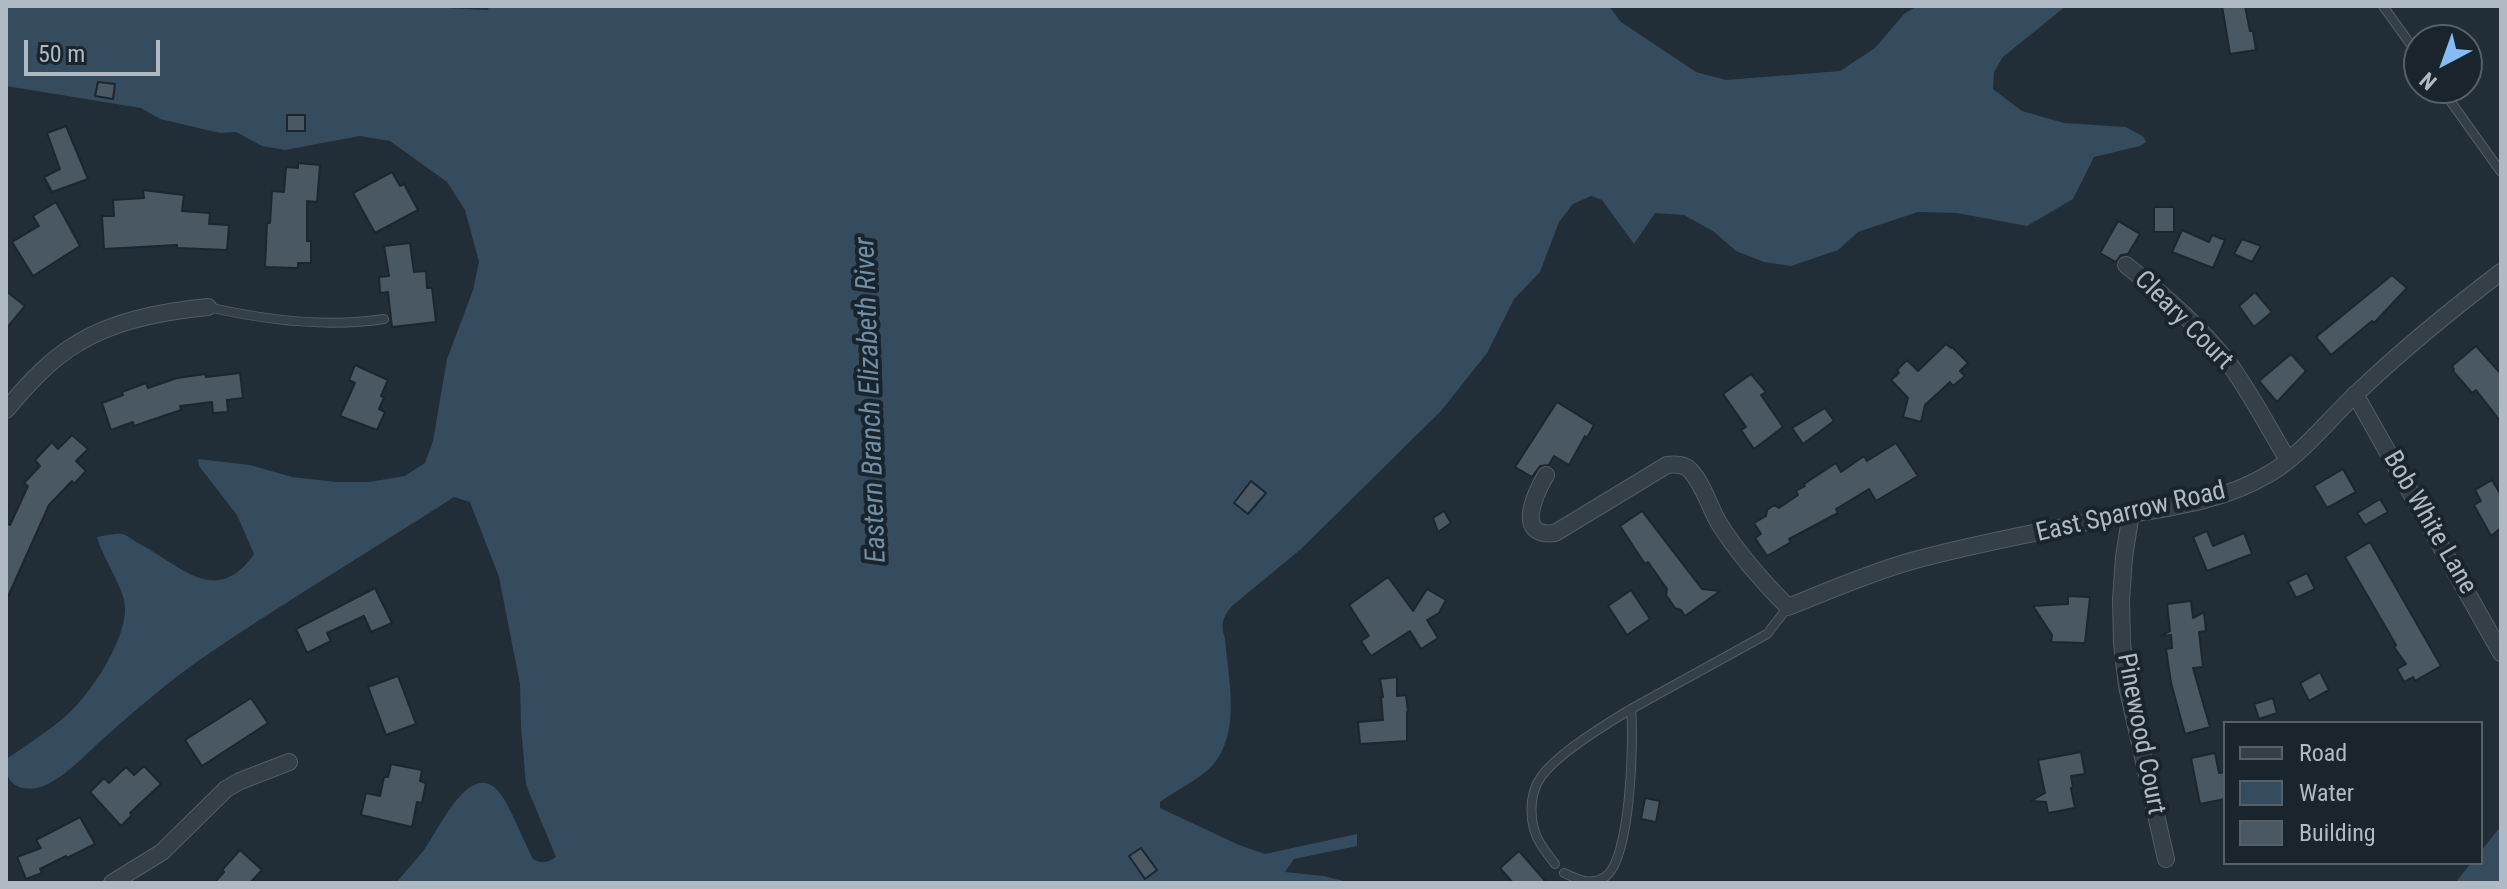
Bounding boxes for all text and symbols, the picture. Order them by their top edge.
scale bar [28,24,164,74]
north arrow [2403,24,2483,104]
text: 50 m [38,40,85,68]
text: N [2415,67,2442,95]
water label: Eastern Branch Elizabeth River [850,237,894,563]
street label: Cleary Court [2127,265,2239,377]
street label: Bob White Lane [2376,446,2482,600]
street label: East Sparrow Road [2033,476,2229,550]
street label: Pinewood Court [2109,651,2171,817]
legend [2223,721,2483,865]
text: Road [2299,739,2347,767]
text: Water [2299,779,2354,807]
text: Building [2299,819,2376,847]

